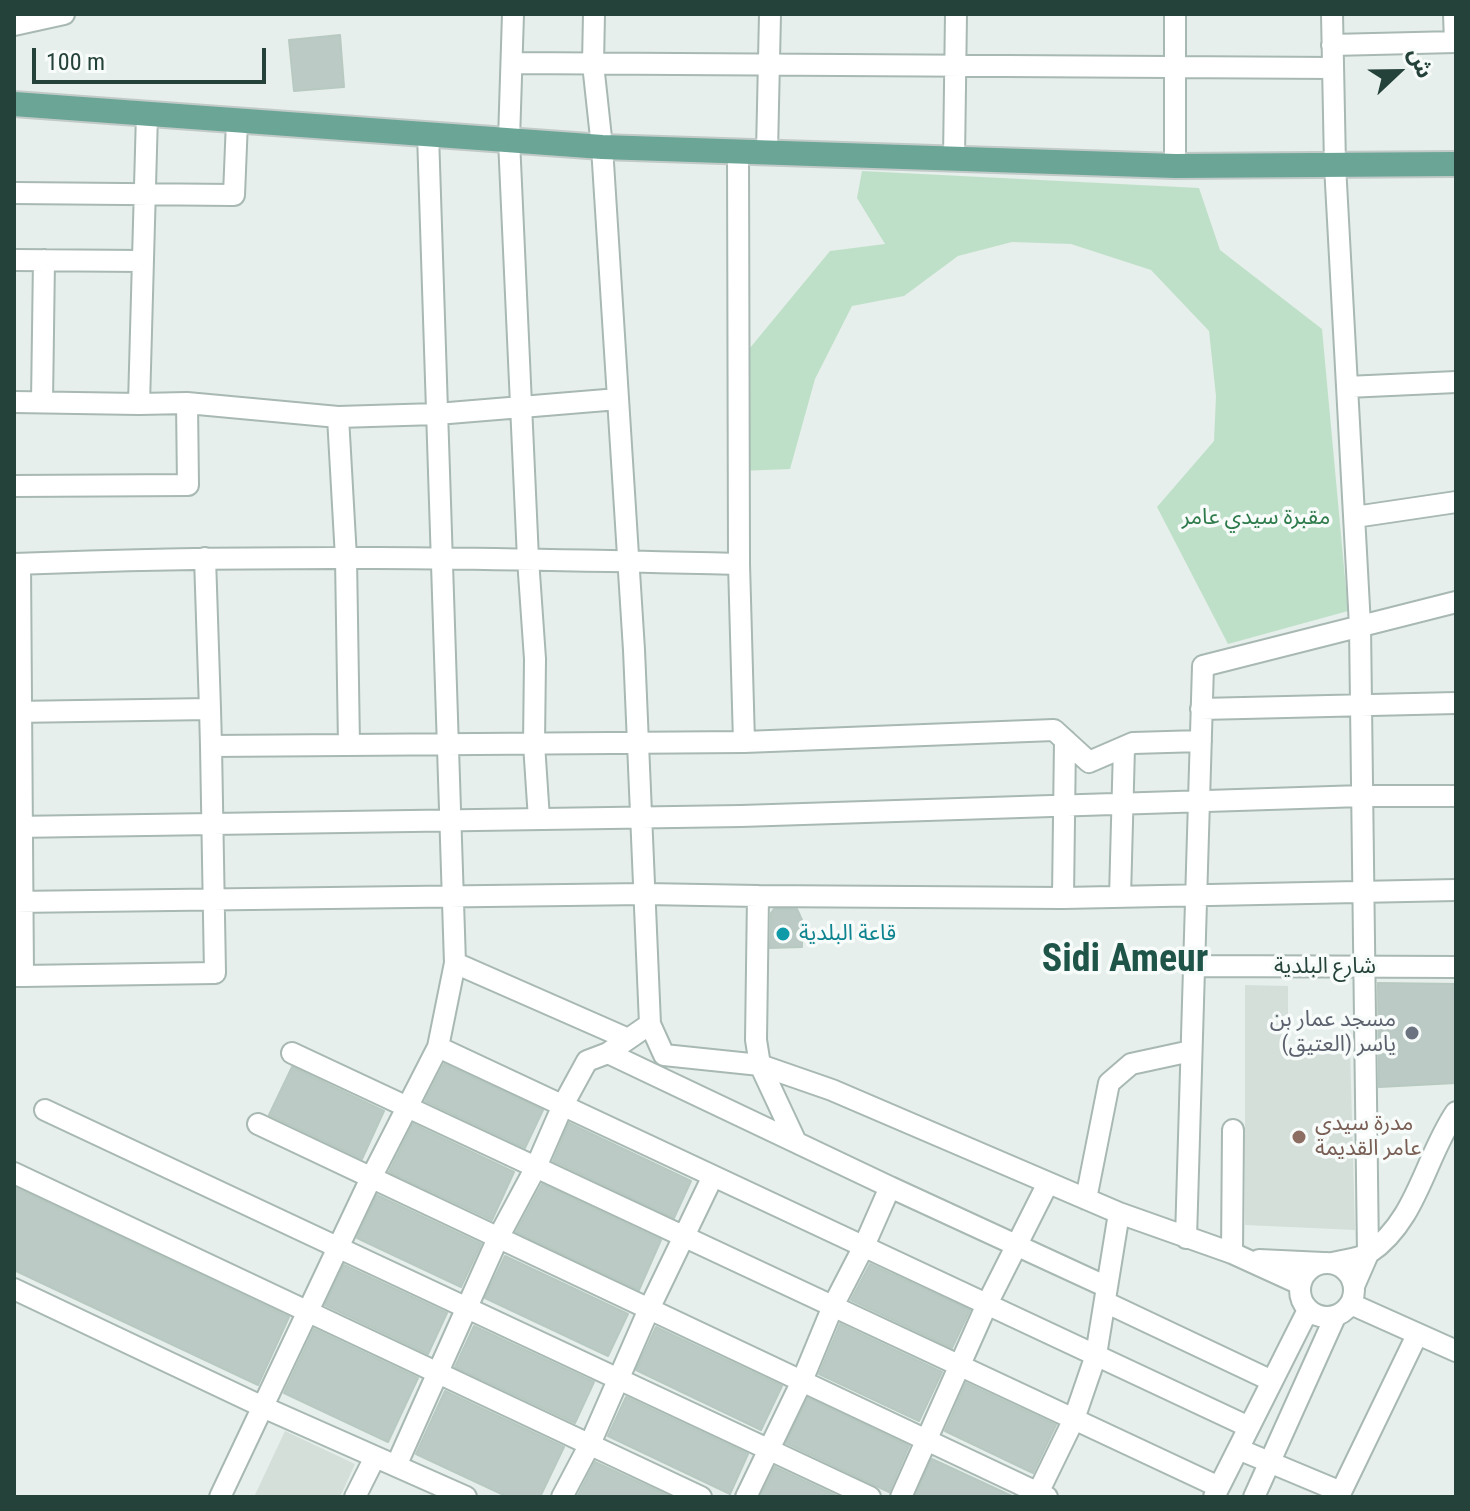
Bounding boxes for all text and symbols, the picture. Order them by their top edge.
scale bar [36,32,270,82]
north arrow [1358,32,1438,112]
text: ش [1403,44,1438,81]
text: 100 m [46,48,105,76]
park label: مقبرة سيدي عامر [1182,505,1330,531]
place label: قاعة البلدية [799,921,896,947]
marker: قاعة البلدية [774,925,792,943]
district label: Sidi Ameur [1042,938,1208,984]
street label: شارع البلدية [1274,954,1376,980]
place label: مسجد عمار بن ياسر (العتيق) [1270,1007,1396,1058]
marker: مسجد عمار بن ياسر (العتيق) [1403,1024,1421,1042]
place label: مدرة سيدي عامر القديمة [1315,1111,1421,1162]
marker: مدرة سيدي عامر القديمة [1290,1128,1308,1146]

